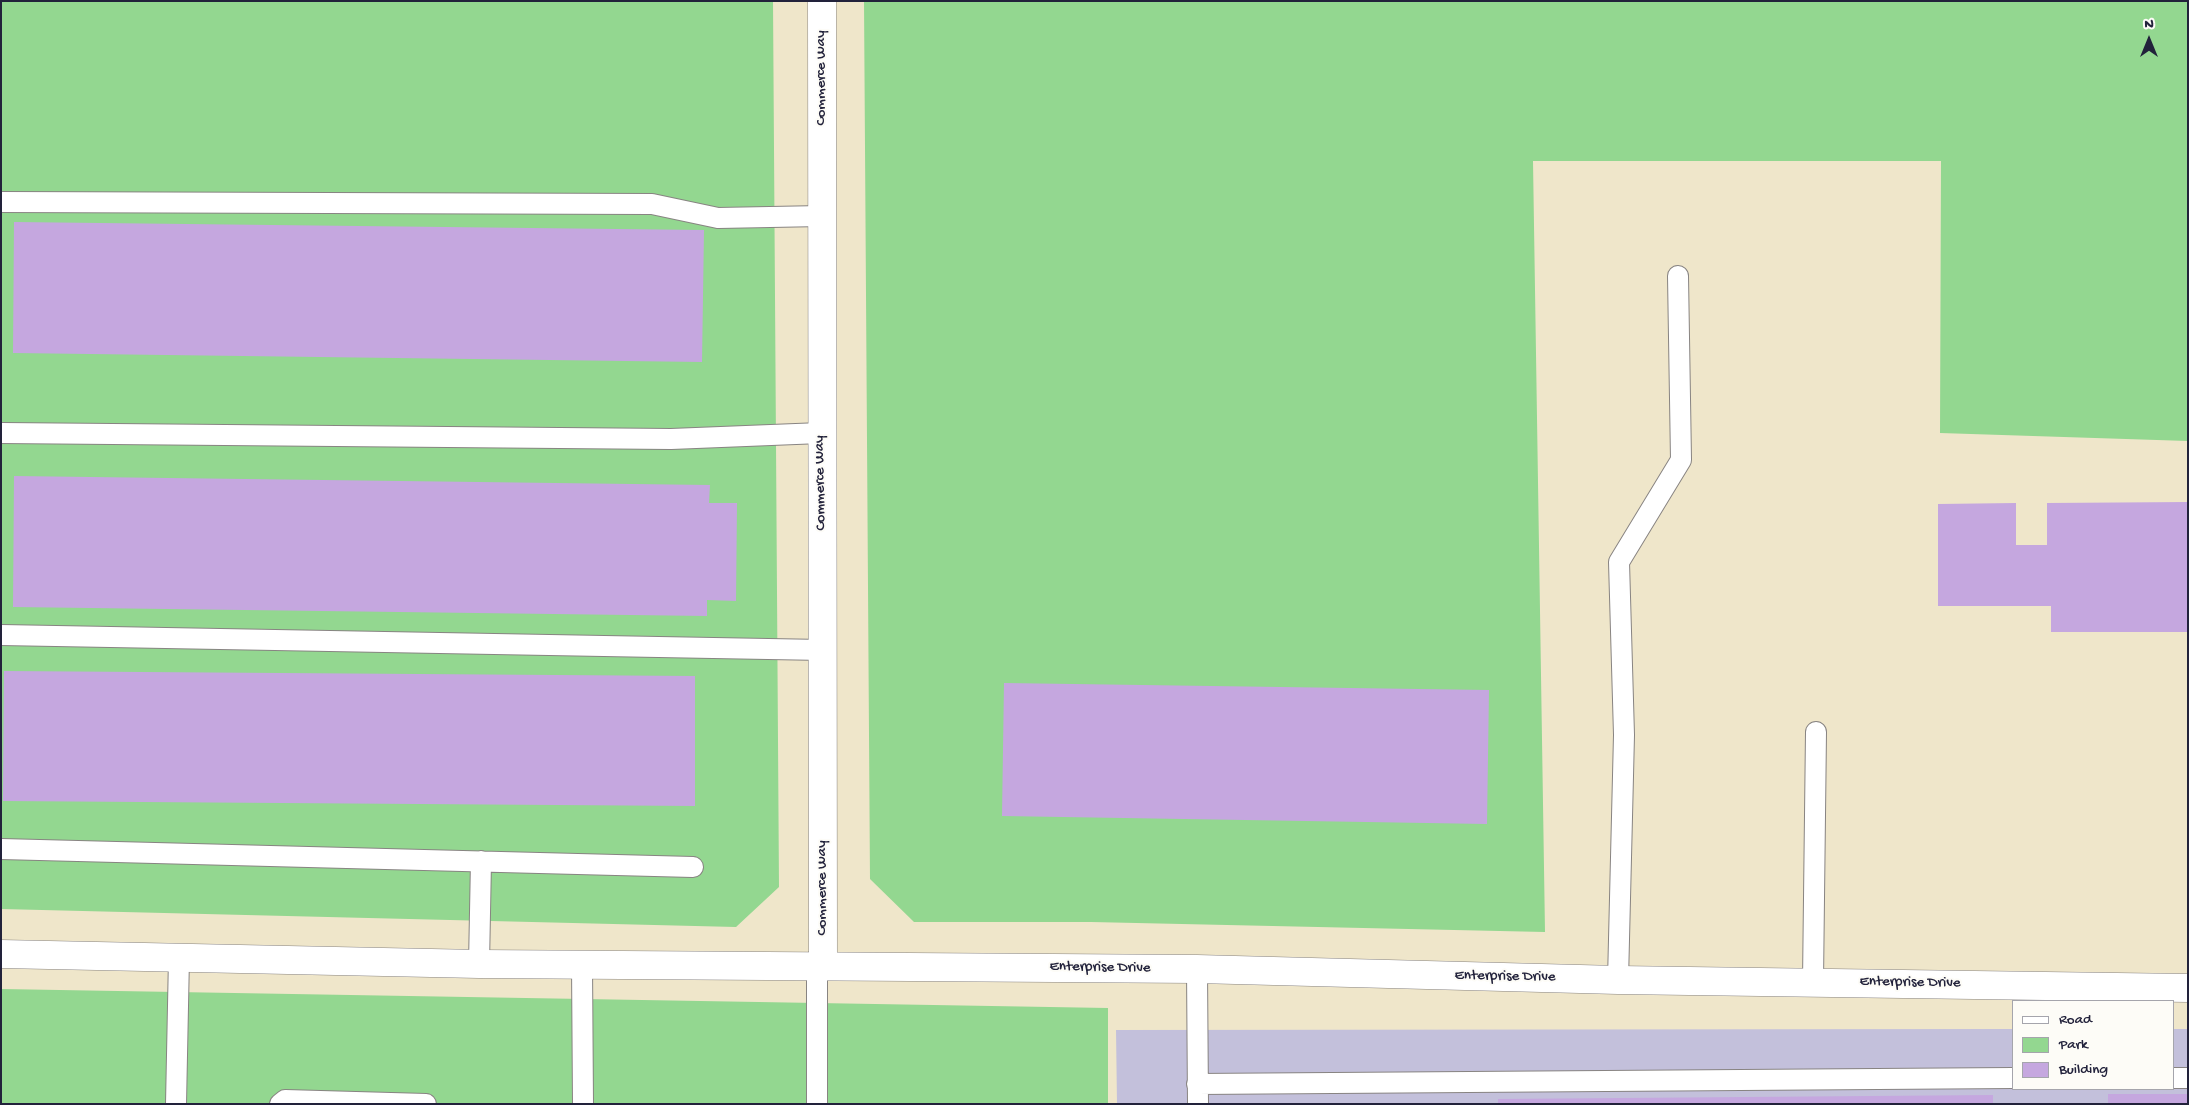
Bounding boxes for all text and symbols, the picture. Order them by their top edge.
north arrow [2124,15,2174,65]
text: N [2144,16,2154,33]
street label: Commerce Way [813,30,831,126]
street label: Commerce Way [811,435,831,531]
street label: Commerce Way [814,840,832,936]
street label: Enterprise Drive [1049,958,1151,978]
street label: Enterprise Drive [1454,967,1556,987]
street label: Enterprise Drive [1859,973,1961,993]
legend [2012,1000,2174,1090]
text: Road [2059,1011,2092,1029]
text: Park [2059,1036,2088,1054]
text: Building [2059,1061,2108,1079]

